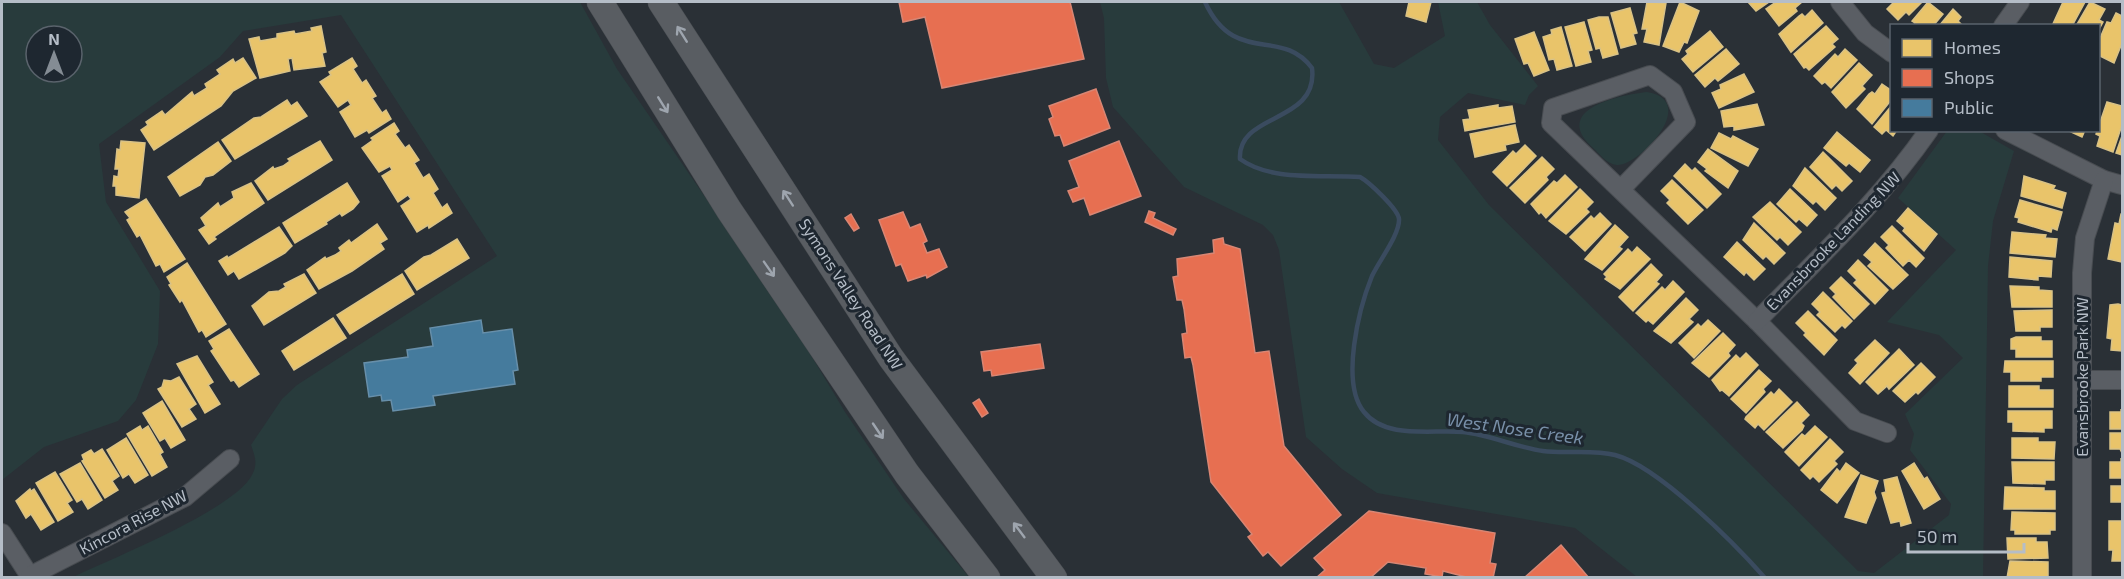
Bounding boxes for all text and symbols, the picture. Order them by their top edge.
north arrow [24,24,84,84]
legend [1890,24,2100,132]
one-way arrow [675,26,688,43]
text: N [48,29,60,48]
text: Homes [1944,36,2001,58]
text: Shops [1944,66,1994,88]
text: Public [1944,96,1994,118]
one-way arrow [657,97,669,113]
street label: Evansbrooke Landing NW [1762,168,1904,314]
one-way arrow [781,190,793,207]
street label: Symons Valley Road NW [796,215,907,373]
one-way arrow [763,260,775,276]
street label: Evansbrooke Park NW [2072,297,2091,457]
water label: West Nose Creek [1445,408,1585,448]
one-way arrow [872,422,885,439]
street label: Kincora Rise NW [76,485,190,558]
scale bar [1908,516,2024,554]
one-way arrow [1013,523,1025,539]
text: 50 m [1917,525,1957,547]

